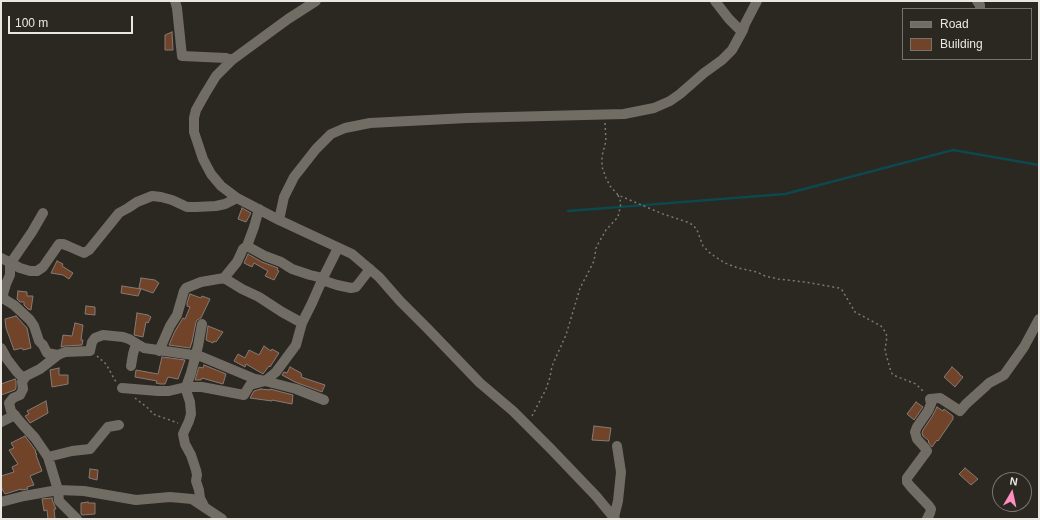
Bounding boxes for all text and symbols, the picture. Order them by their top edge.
scale bar [10,8,135,34]
legend [902,8,1032,60]
text: 100 m [15,16,48,30]
text: Road [940,17,969,31]
text: Building [940,37,983,51]
north arrow [992,472,1032,512]
text: N [1009,475,1019,488]

